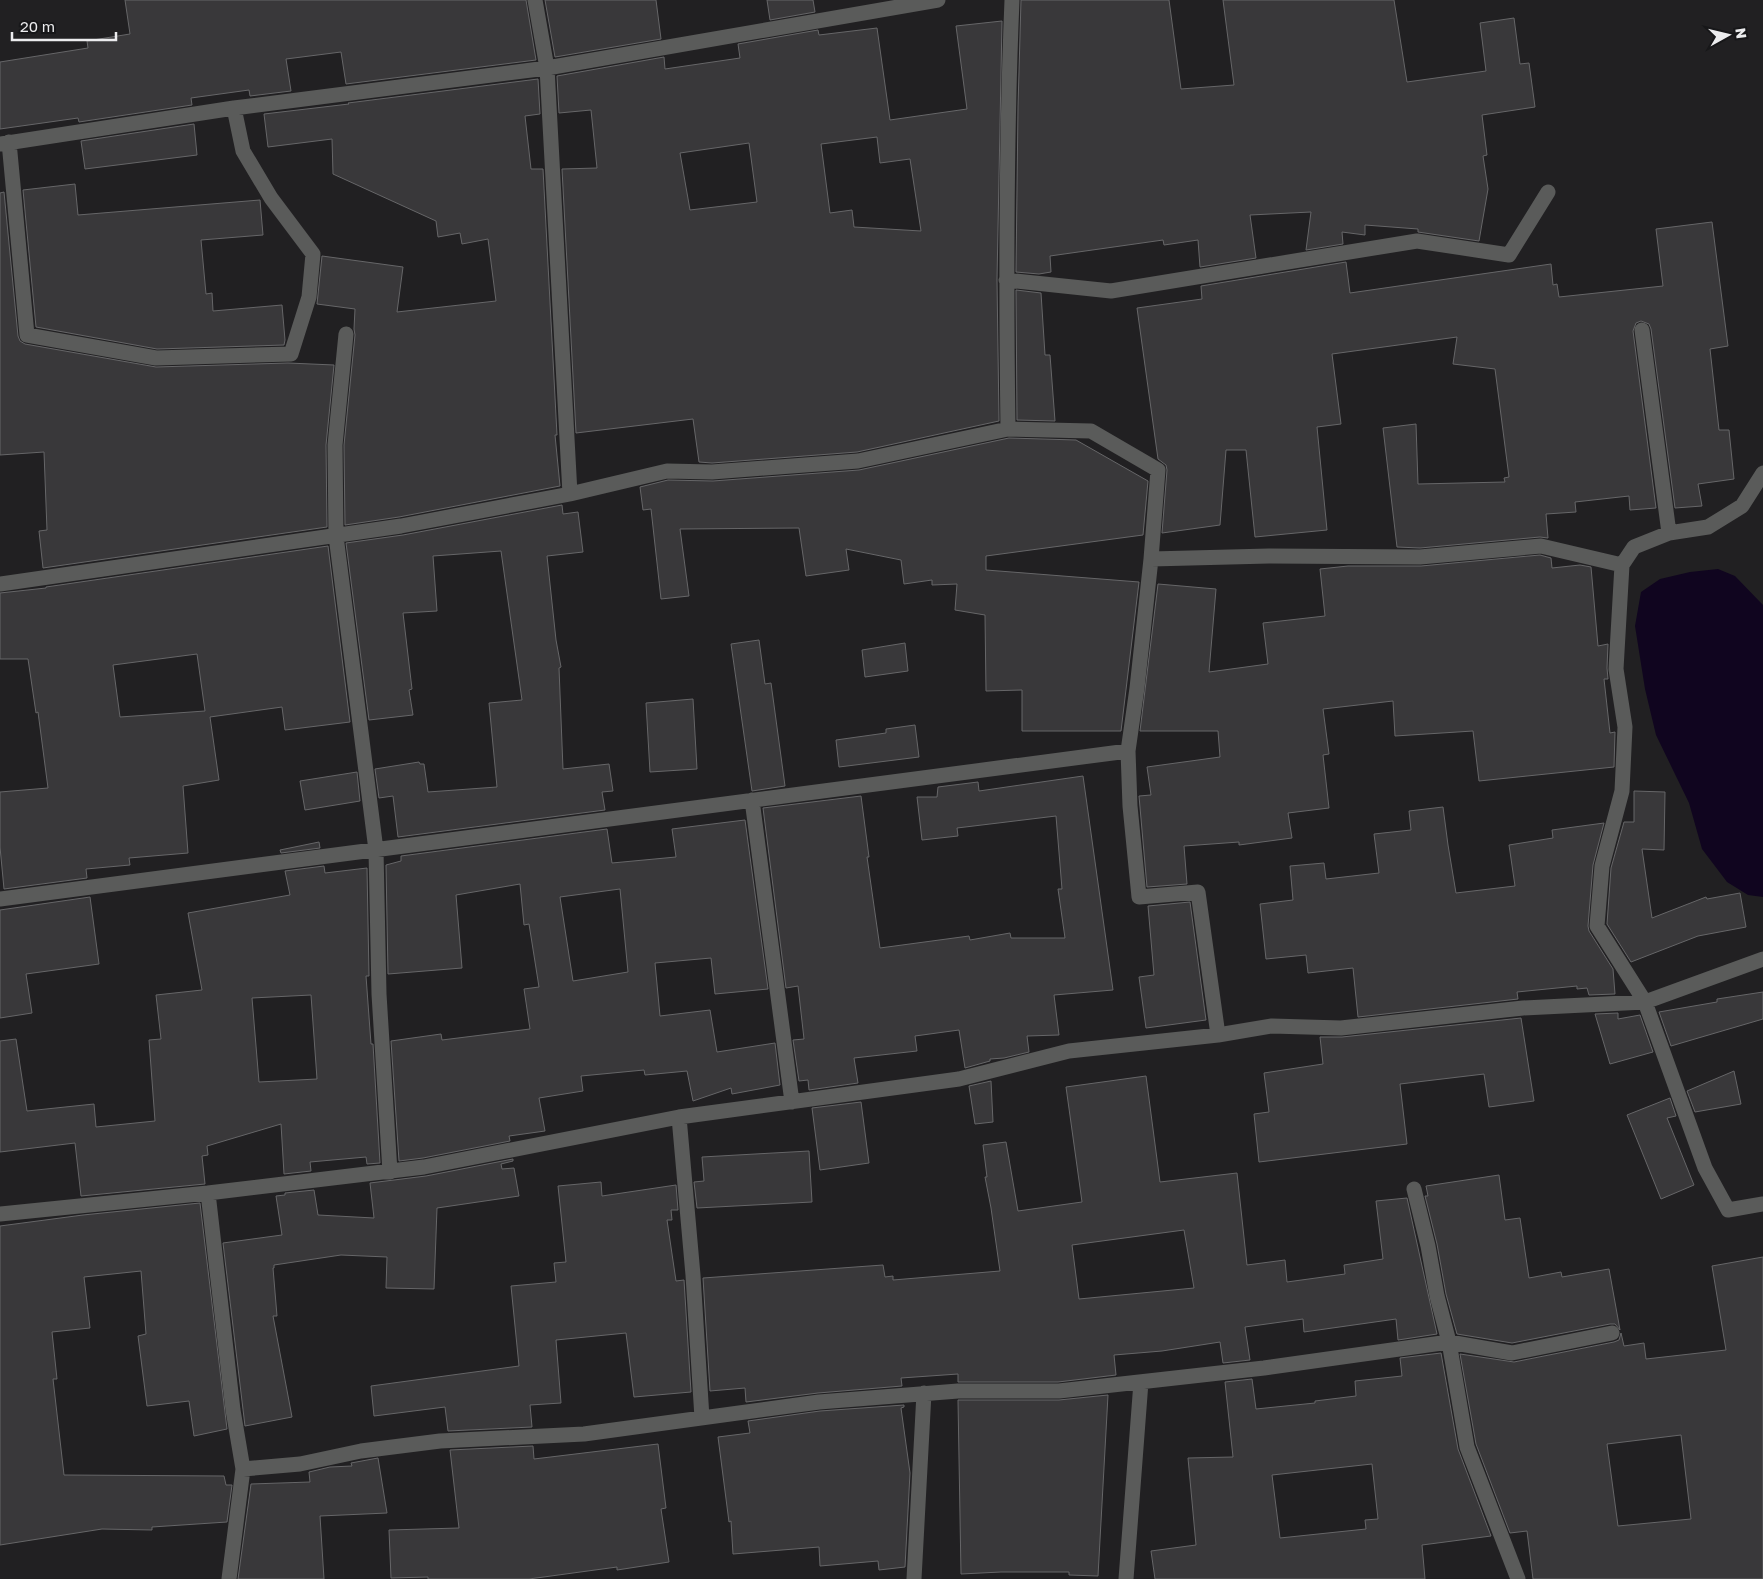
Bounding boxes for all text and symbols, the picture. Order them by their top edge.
scale bar [12,10,116,42]
north arrow [1703,10,1753,60]
text: 20 m [20,17,55,35]
text: N [1732,27,1751,40]

